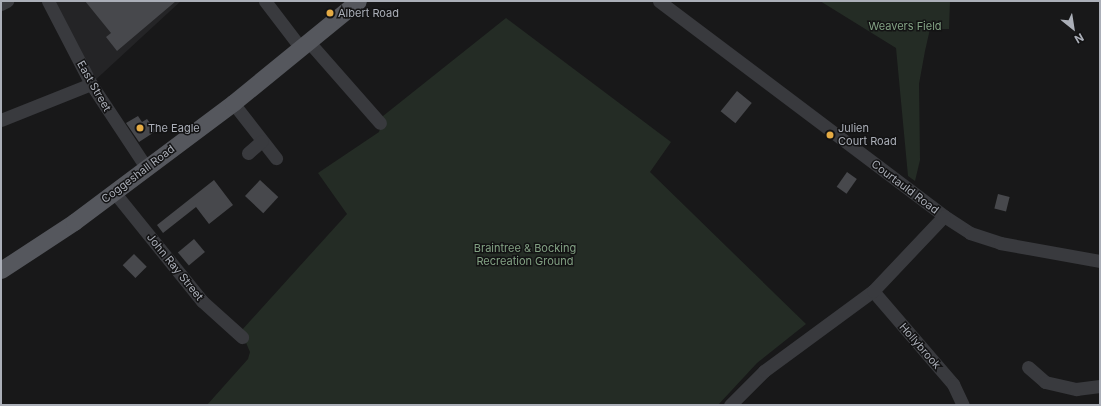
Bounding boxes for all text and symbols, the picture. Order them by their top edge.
place label: Albert Road [338,6,399,20]
marker: Albert Road [325,8,335,18]
north arrow [1053,8,1093,48]
park label: Weavers Field [868,19,942,33]
text: N [1072,30,1086,47]
street label: East Street [74,58,114,114]
place label: The Eagle [148,121,200,135]
place label: Julien Court Road [838,122,897,148]
marker: The Eagle [135,123,145,133]
marker: Julien Court Road [825,130,835,140]
street label: Coggeshall Road [99,142,177,206]
street label: Courtauld Road [869,157,941,217]
street label: John Ray Street [144,231,206,303]
park label: Braintree & Bocking Recreation Ground [474,242,576,268]
street label: Hollybrook [897,320,943,372]

